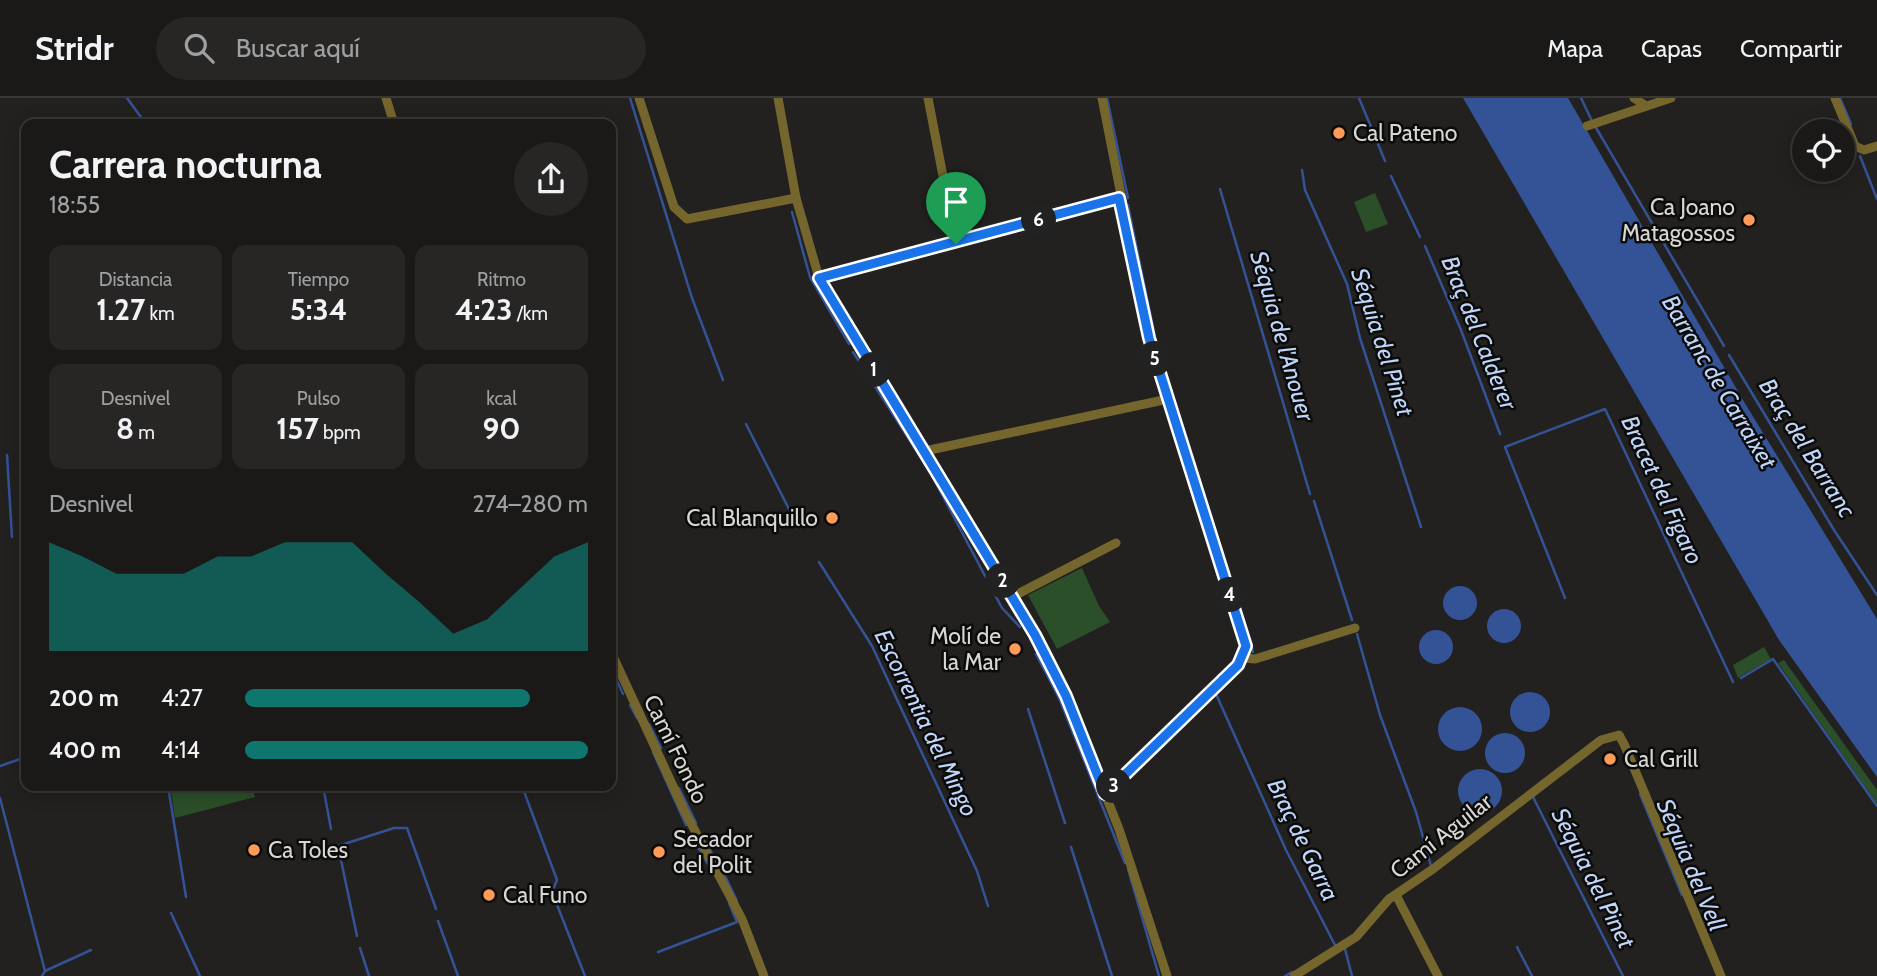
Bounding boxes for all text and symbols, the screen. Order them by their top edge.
search box [156,17,646,80]
text: Stridr [35,28,114,68]
icon: search [180,29,218,67]
text: Buscar aquí [236,32,360,64]
text: Mapa [1547,34,1603,63]
text: Capas [1641,34,1702,63]
text: Compartir [1740,34,1842,63]
place label: Cal Pateno [1353,119,1457,147]
map controls [1792,119,1855,182]
button: locate [1792,119,1855,182]
marker: Cal Pateno [1331,125,1347,141]
text: Carrera nocturna [49,141,322,188]
button: share [514,142,588,216]
pin [926,172,986,244]
icon: arrive [937,183,975,221]
text: 18:55 [49,191,100,219]
place label: Ca Joano Matagossos [1622,193,1735,247]
pin: 6 [1021,202,1056,238]
text: 6 [1033,208,1044,231]
marker: Ca Joano Matagossos [1741,212,1757,228]
water label: Séquia de l'Anouer [1244,247,1321,426]
water label: Braç del Calderer [1435,252,1524,415]
water label: Séquia del Pinet [1345,264,1420,420]
text: Distancia [99,268,172,291]
text: Tiempo [288,268,349,291]
text: Ritmo [477,268,526,291]
water label: Barranc de Carraixet [1656,290,1783,474]
text: 1.27 [96,291,145,328]
text: 5:34 [290,291,347,328]
text: 4:23 [455,291,512,328]
text: km [145,302,175,325]
text: /km [512,302,548,325]
pin: 5 [1138,342,1172,376]
text: 5 [1149,347,1160,370]
pin: 1 [856,352,892,388]
text: 1 [870,358,877,381]
water label: Braç del Barranc [1753,373,1862,524]
text: Desnivel [101,387,170,410]
text: Pulso [297,387,340,410]
text: kcal [486,387,517,410]
text: 8 [116,410,134,447]
text: 157 [276,410,319,447]
text: 90 [482,410,521,447]
water label: Bracet del Figaro [1615,411,1710,569]
text: m [134,421,155,444]
text: bpm [319,421,361,444]
text: Desnivel [49,490,133,518]
text: 274–280 m [472,490,588,518]
place label: Cal Blanquillo [686,504,818,532]
marker: Cal Blanquillo [824,510,840,526]
pin: 2 [986,564,1020,598]
text: 2 [997,569,1008,592]
pin: 4 [1212,578,1248,612]
text: 4 [1224,583,1235,606]
place label: Molí de la Mar [930,622,1002,676]
water label: Escorrentia del Mingo [869,625,984,821]
marker: Molí de la Mar [1007,641,1023,657]
text: 200 m [49,684,119,712]
text: 4:27 [161,684,203,712]
street label: Camí Fondo [638,690,714,808]
text: 400 m [49,736,121,764]
text: 4:14 [161,736,200,764]
place label: Cal Grill [1624,745,1699,773]
marker: Cal Grill [1602,751,1618,767]
pin: 3 [1096,768,1132,804]
text: 3 [1108,774,1119,797]
water label: Braç de Garra [1261,774,1345,906]
street label: Camí Aguilar [1384,787,1498,884]
water label: Séquia del Vell [1651,794,1732,936]
water label: Séquia del Pinet [1546,803,1642,953]
place label: Secador del Polit [673,825,753,879]
place label: Ca Toles [268,836,348,864]
marker: Ca Toles [246,842,262,858]
marker: Secador del Polit [651,844,667,860]
place label: Cal Funo [503,881,588,909]
marker: Cal Funo [481,887,497,903]

